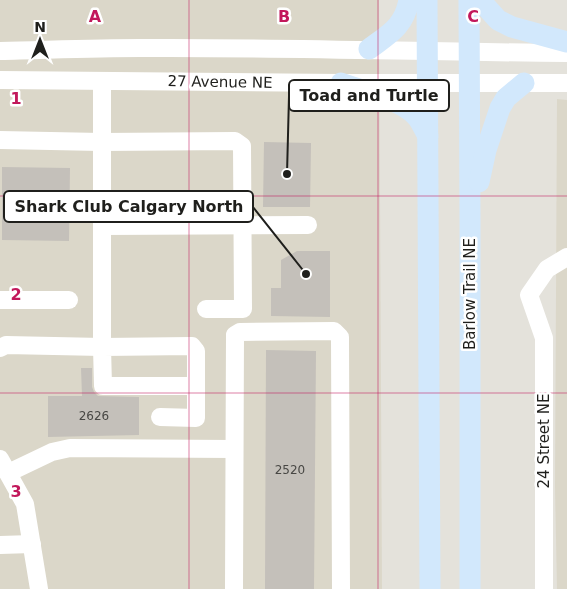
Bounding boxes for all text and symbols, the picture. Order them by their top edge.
text: A [89,7,102,26]
text: B [278,7,290,26]
text: C [467,7,479,26]
north arrow [15,15,65,65]
text: N [34,19,46,35]
street label: 27 Avenue NE [167,72,273,92]
callout: Toad and Turtle [289,80,449,111]
text: Toad and Turtle [299,86,439,105]
text: 1 [10,89,22,108]
callout: Shark Club Calgary North [4,191,253,222]
text: Shark Club Calgary North [15,197,243,216]
street label: Barlow Trail NE [461,238,479,350]
text: 2 [10,285,22,304]
street label: 24 Street NE [535,394,553,488]
house number: 2626 [79,409,109,423]
house number: 2520 [275,463,305,477]
text: 3 [10,482,22,501]

